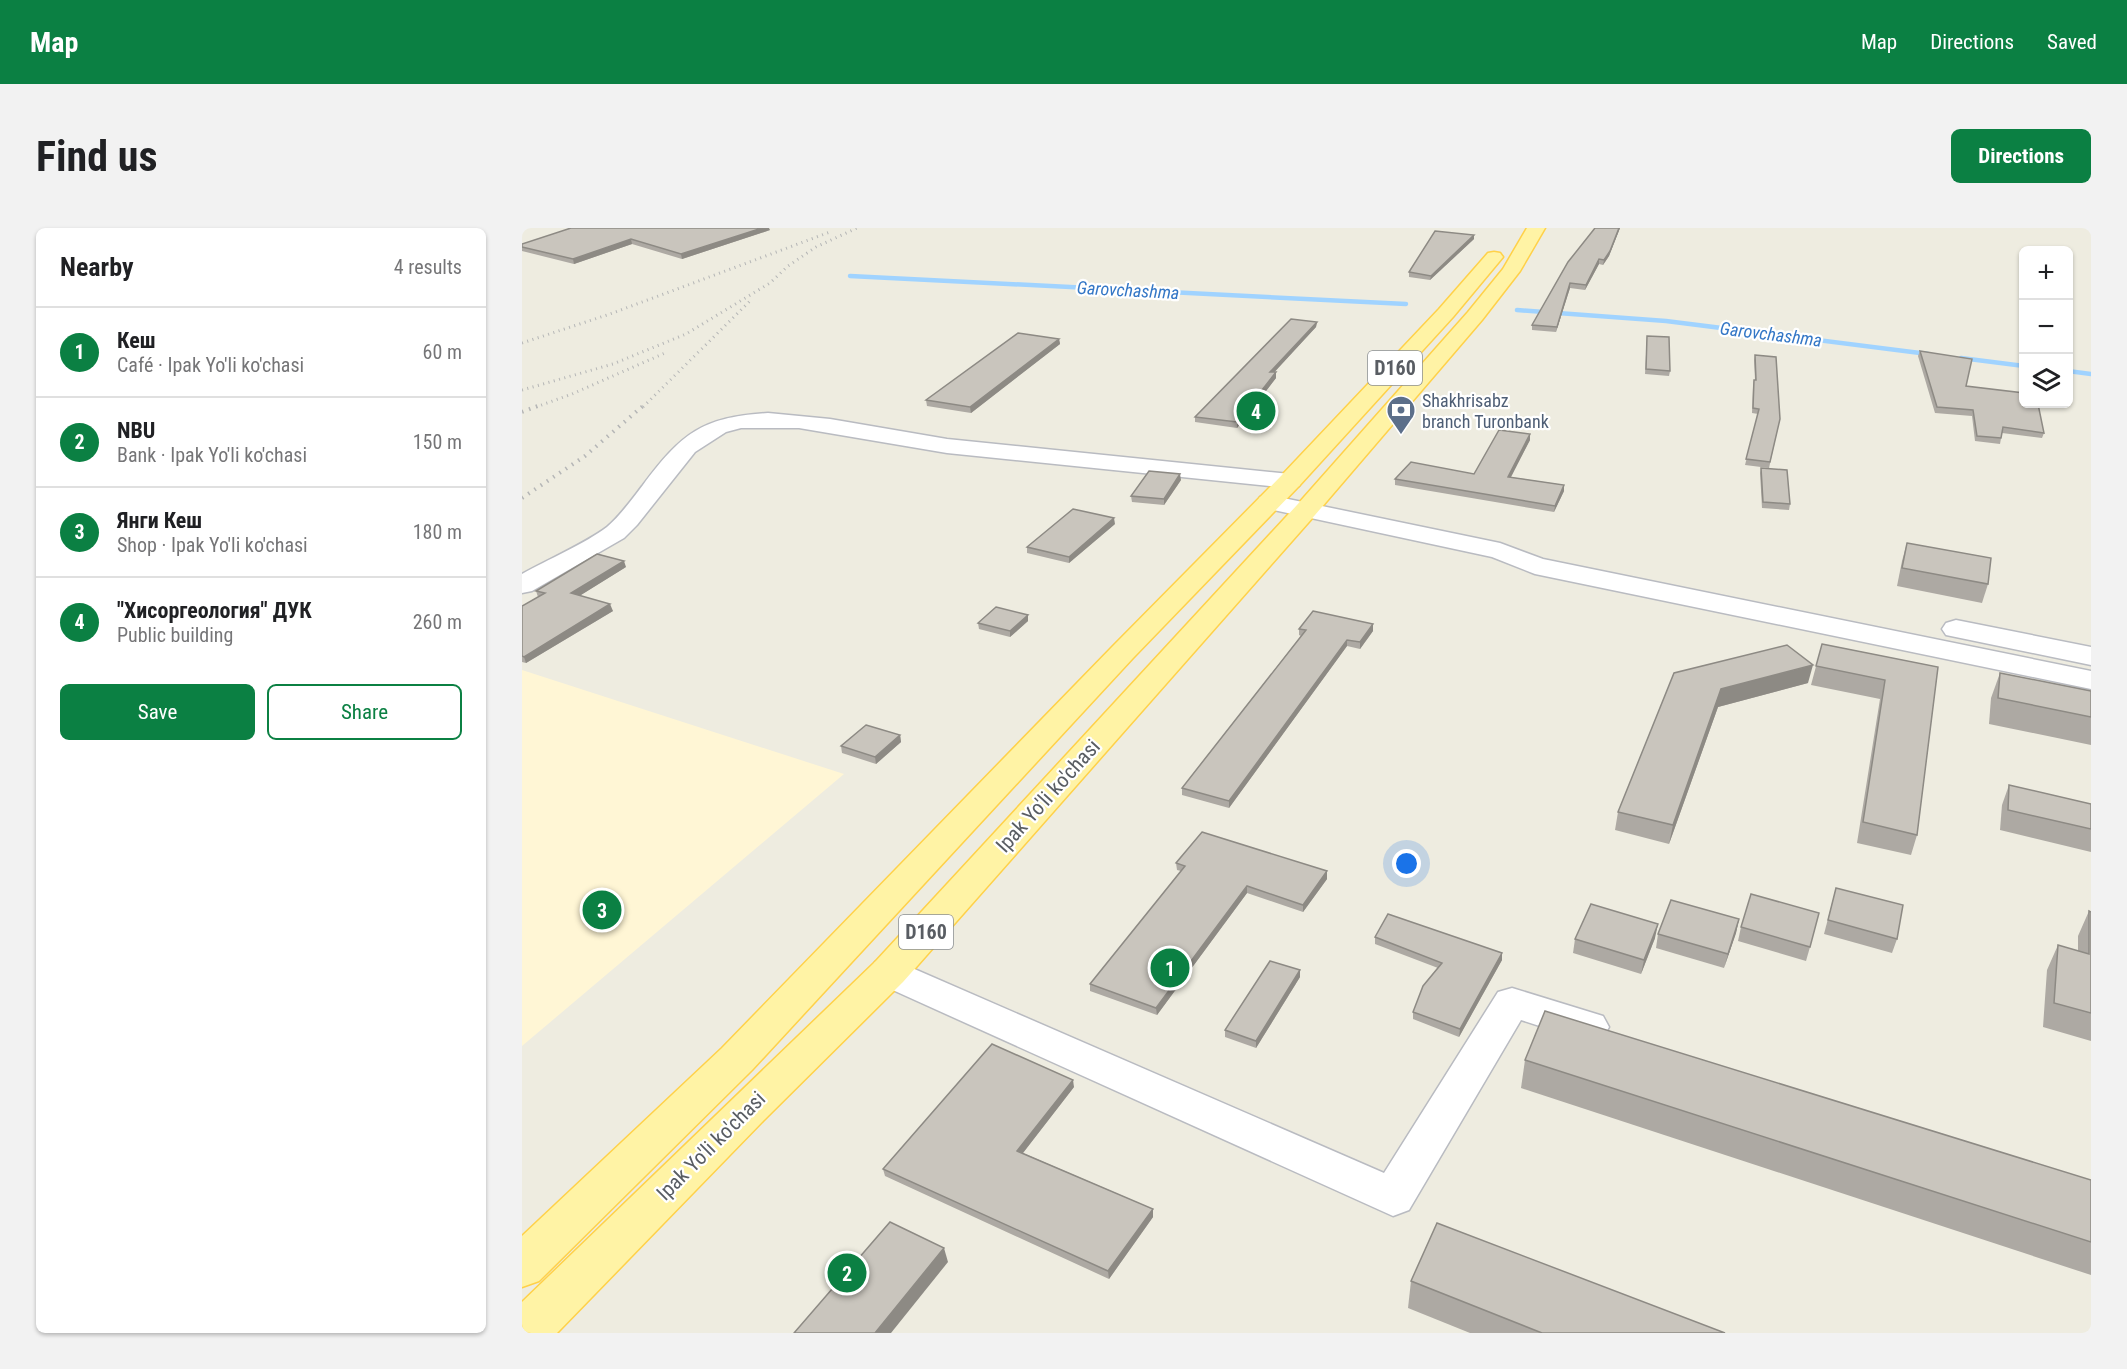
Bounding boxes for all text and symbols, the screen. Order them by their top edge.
text: Map [30,26,78,59]
text: Map [1861,30,1897,54]
text: Directions [1930,30,2014,54]
text: Saved [2047,30,2097,54]
button: Directions [1951,129,2091,183]
text: Find us [36,132,157,181]
map controls [2019,246,2073,408]
button: + [2019,246,2073,300]
text: Nearby [60,252,134,282]
text: 4 results [394,255,462,279]
water label: Garovchashma [1076,277,1180,303]
button: − [2019,300,2073,354]
water label: Garovchashma [1719,317,1823,351]
text: Кеш [117,328,156,353]
text: 1 [74,340,85,364]
text: 60 m [423,340,462,364]
road number: D160 [1368,351,1422,385]
text: Café · Ipak Yo'li ko'chasi [117,353,304,377]
button: layers [2019,354,2073,408]
pin: 4 [1236,388,1276,434]
place label: Shakhrisabz branch Turonbank [1422,390,1549,432]
bank icon: Shakhrisabz branch Turonbank [1385,394,1417,436]
text: NBU [117,418,155,443]
text: 2 [74,430,85,454]
text: 150 m [413,430,462,454]
text: Bank · Ipak Yo'li ko'chasi [117,443,307,467]
text: Янги Кеш [117,508,202,533]
text: 3 [74,520,85,544]
text: 180 m [413,520,462,544]
text: Shop · Ipak Yo'li ko'chasi [117,533,308,557]
text: "Хисоргеология" ДУК [117,598,312,623]
text: 4 [74,610,85,634]
text: 260 m [413,610,462,634]
text: Public building [117,623,233,647]
button: Save [60,684,255,740]
button: Share [267,684,462,740]
street label: Ipak Yo'li ko'chasi [991,735,1105,857]
your location [1392,849,1421,878]
pin: 3 [582,888,622,932]
road number: D160 [899,915,953,949]
pin: 1 [1150,946,1190,990]
street label: Ipak Yo'li ko'chasi [652,1087,770,1205]
pin: 2 [828,1250,866,1296]

